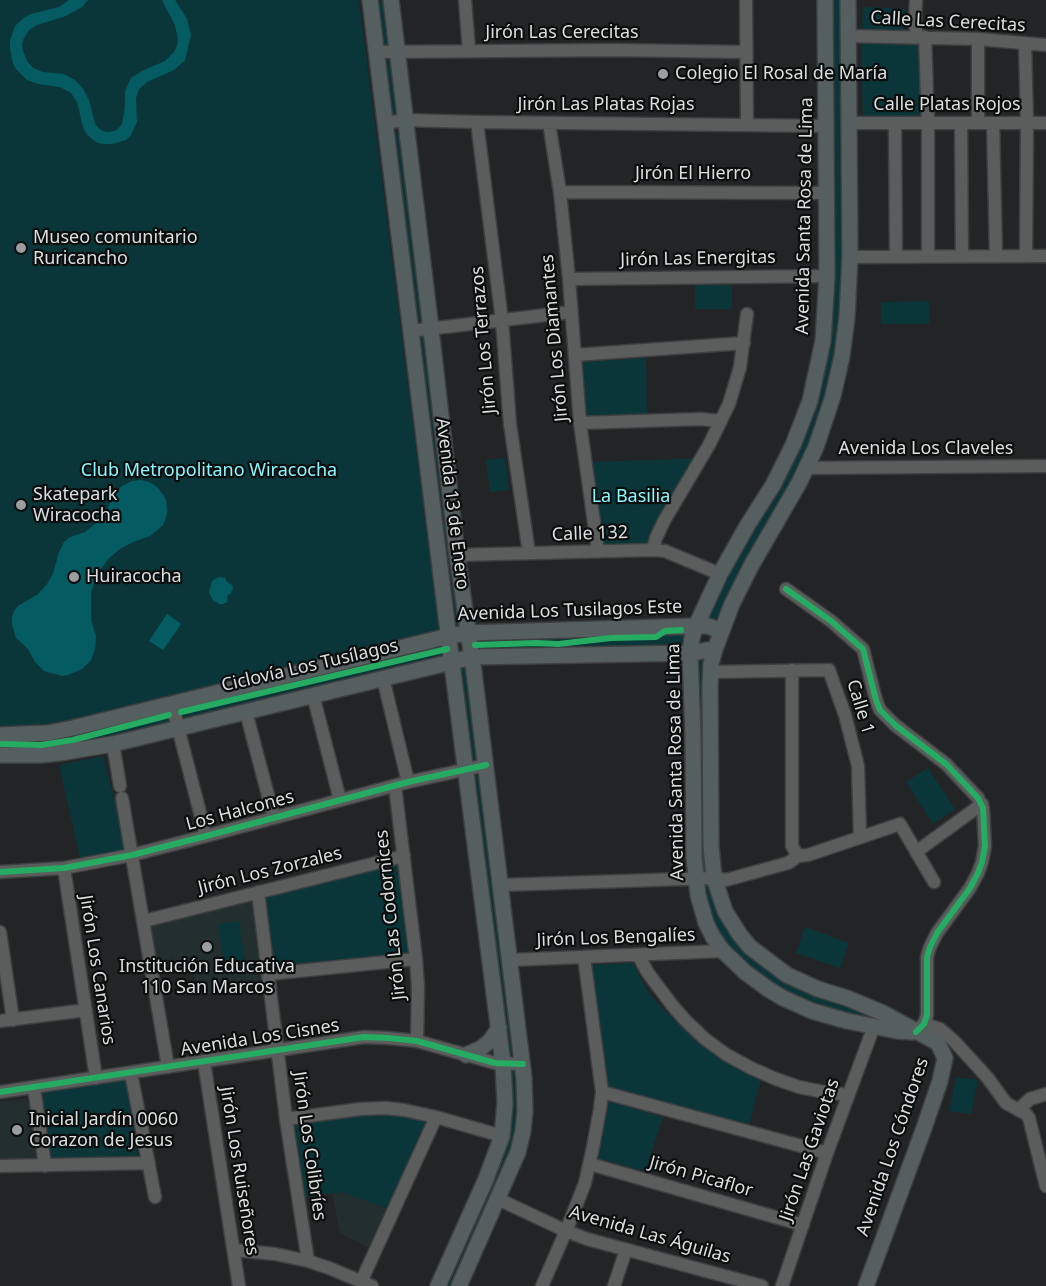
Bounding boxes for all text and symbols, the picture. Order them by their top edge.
street label: Calle Las Cerecitas [870,7,1026,37]
street label: Jirón Las Cerecitas [485,22,639,44]
place label: Colegio El Rosal de María [675,63,887,85]
marker: Colegio El Rosal de María [656,67,670,81]
street label: Jirón Las Platas Rojas [517,94,695,116]
street label: Calle Platas Rojos [873,94,1021,116]
street label: Avenida Santa Rosa de Lima [792,97,818,335]
street label: Jirón El Hierro [635,163,751,185]
place label: Museo comunitario Ruricancho [33,227,198,270]
marker: Museo comunitario Ruricancho [14,241,28,255]
street label: Jirón Las Energitas [620,247,776,271]
street label: Jirón Los Diamantes [537,253,573,423]
street label: Jirón Los Terrazos [467,265,501,415]
street label: Avenida 13 de Enero [431,417,473,591]
street label: Avenida Los Claveles [839,438,1013,460]
park label: Club Metropolitano Wiracocha [81,460,337,482]
place label: Skatepark Wiracocha [33,484,121,526]
park label: La Basilia [592,486,670,508]
marker: Skatepark Wiracocha [14,498,28,512]
street label: Calle 132 [551,522,629,546]
place label: Huiracocha [86,566,182,588]
marker: Huiracocha [67,570,81,584]
street label: Avenida Los Tusilagos Este [457,596,683,626]
street label: Ciclovía Los Tusílagos [219,635,401,697]
street label: Avenida Santa Rosa de Lima [663,643,689,881]
street label: Calle 1 [842,677,878,737]
street label: Los Halcones [184,786,296,836]
street label: Jirón Las Codornices [371,829,411,1001]
street label: Jirón Los Zorzales [196,843,344,899]
street label: Jirón Los Canarios [75,894,119,1046]
street label: Jirón Los Bengalíes [536,924,696,952]
marker: Institución Educativa 110 San Marcos [200,940,214,954]
place label: Institución Educativa 110 San Marcos [119,956,295,998]
street label: Avenida Los Cisnes [179,1015,341,1061]
street label: Avenida Los Cóndores [852,1055,934,1239]
street label: Jirón Los Colibríes [288,1070,330,1222]
street label: Jirón Las Gaviotas [775,1076,845,1224]
street label: Jirón Los Ruiseñores [215,1085,263,1257]
place label: Inicial Jardín 0060 Corazon de Jesus [29,1109,178,1152]
marker: Inicial Jardín 0060 Corazon de Jesus [10,1123,24,1137]
street label: Jirón Picaflor [647,1152,755,1202]
street label: Avenida Las Águilas [567,1202,733,1268]

